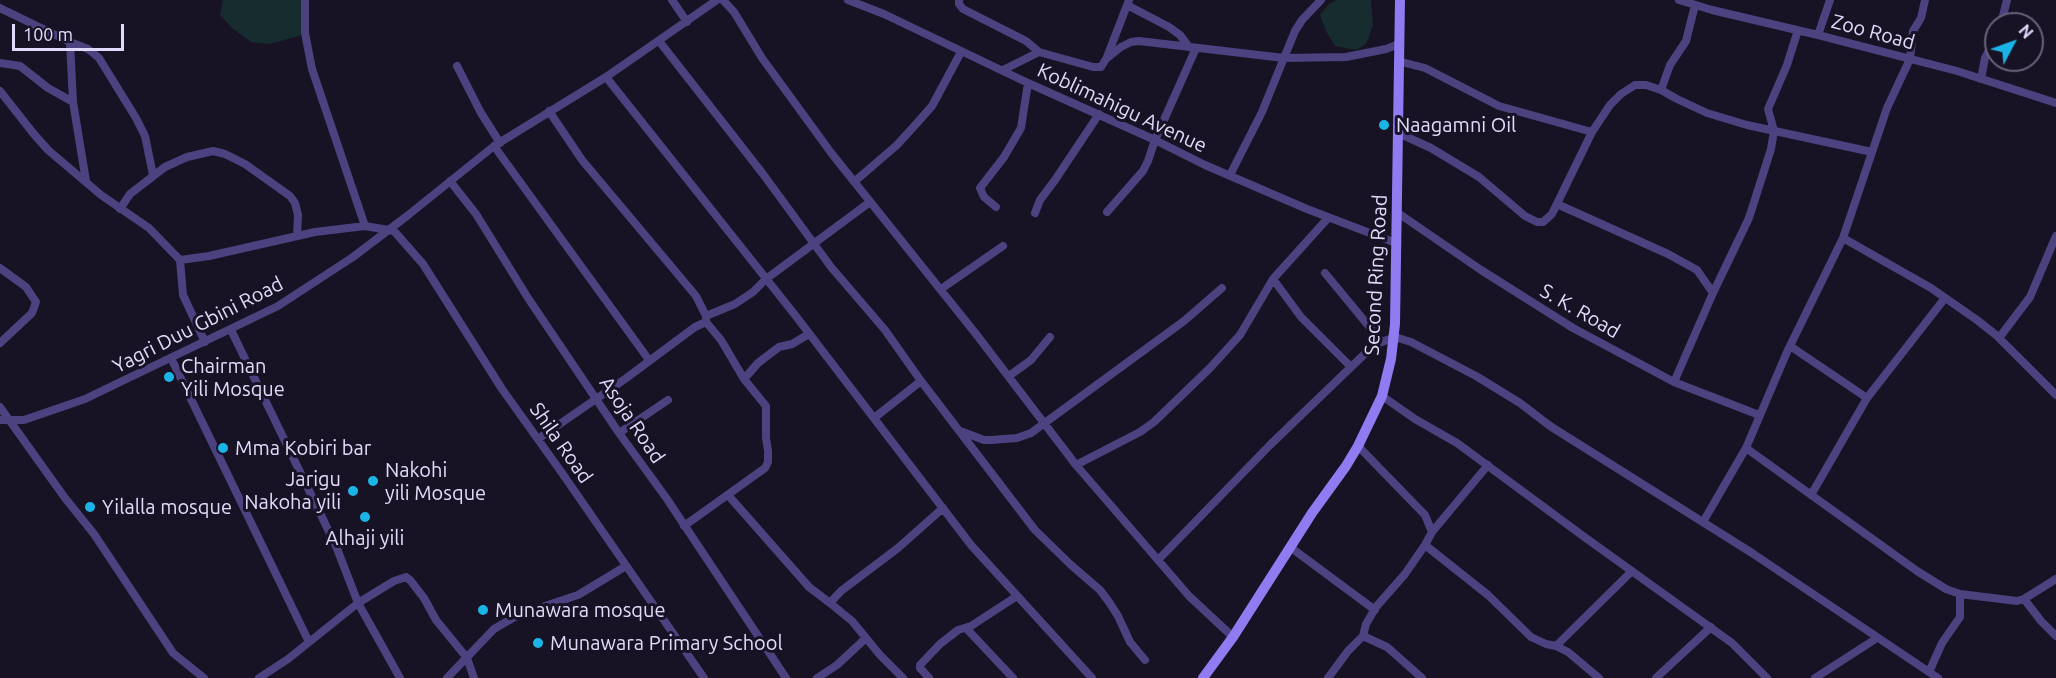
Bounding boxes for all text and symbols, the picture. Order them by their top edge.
street label: Zoo Road [1829,9,1917,55]
scale bar [15,12,128,50]
north arrow [1984,12,2044,72]
text: N [2015,21,2037,42]
text: 100 m [23,24,73,44]
street label: Koblimahigu Avenue [1033,58,1211,158]
place label: Naagamni Oil [1396,113,1516,137]
marker: Naagamni Oil [1377,118,1391,132]
street label: Second Ring Road [1360,194,1392,356]
street label: Yagri Duu Gbini Road [109,272,287,378]
street label: S. K. Road [1536,279,1624,343]
place label: Chairman Yili Mosque [181,354,285,401]
marker: Chairman Yili Mosque [162,370,176,384]
street label: Asoja Road [594,372,670,468]
street label: Shila Road [524,398,598,488]
place label: Mma Kobiri bar [235,436,371,460]
marker: Mma Kobiri bar [216,441,230,455]
place label: Nakohi yili Mosque [385,458,486,505]
place label: Jarigu Nakoha yili [244,467,341,514]
marker: Nakohi yili Mosque [366,474,380,488]
marker: Jarigu Nakoha yili [346,484,360,498]
place label: Yilalla mosque [102,495,232,519]
marker: Yilalla mosque [83,500,97,514]
marker: Alhaji yili [358,510,372,524]
place label: Alhaji yili [326,526,404,550]
place label: Munawara mosque [495,598,665,622]
marker: Munawara mosque [476,603,490,617]
place label: Munawara Primary School [550,631,783,655]
marker: Munawara Primary School [531,636,545,650]

